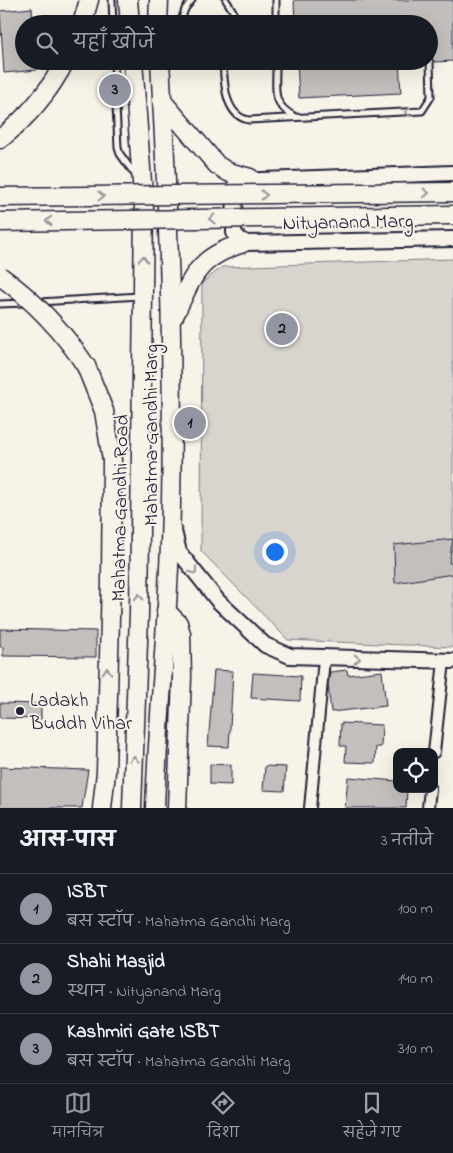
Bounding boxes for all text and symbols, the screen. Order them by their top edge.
search box [15,15,438,70]
icon: search [33,29,61,57]
text: यहाँ खोजें [73,30,155,57]
pin: 3 [99,71,131,109]
one-way arrow [404,107,412,118]
one-way arrow [422,188,430,198]
one-way arrow [260,189,268,200]
one-way arrow [98,191,105,201]
street label: Nityanand Marg [282,208,414,240]
one-way arrow [208,214,216,224]
one-way arrow [45,216,53,226]
one-way arrow [138,255,149,263]
pin: 2 [266,310,298,348]
street label: Mahatma Gandhi Marg [138,344,168,526]
pin: 1 [174,404,206,442]
street label: Mahatma Gandhi Road [105,414,138,602]
your location [262,539,288,565]
one-way arrow [189,565,197,574]
one-way arrow [134,593,144,600]
one-way arrow [354,654,362,665]
one-way arrow [102,666,112,674]
place label: Ladakh Buddh Vihar [29,687,133,739]
marker: Ladakh Buddh Vihar [14,705,26,717]
map controls [393,748,438,793]
button: locate [393,748,438,793]
one-way arrow [129,755,139,763]
text: आस-पास [20,826,115,856]
text: 3 नतीजे [381,829,433,853]
text: ISBT [67,879,107,906]
text: 1 [33,897,39,921]
text: 100 m [398,897,433,921]
text: बस स्टॉप · Mahatma Gandhi Marg [67,910,290,934]
text: Shahi Masjid [67,949,165,976]
text: 2 [32,967,40,991]
text: 140 m [398,967,433,991]
text: स्थान · Nityanand Marg [67,980,221,1004]
text: Kashmiri Gate ISBT [67,1019,220,1046]
text: 3 [33,1037,39,1061]
text: 310 m [398,1037,433,1061]
text: बस स्टॉप · Mahatma Gandhi Marg [67,1050,290,1074]
tab: मानचित्र [52,1089,103,1148]
tab: दिशा [207,1089,239,1148]
tab: सहेजे गए [343,1089,401,1148]

